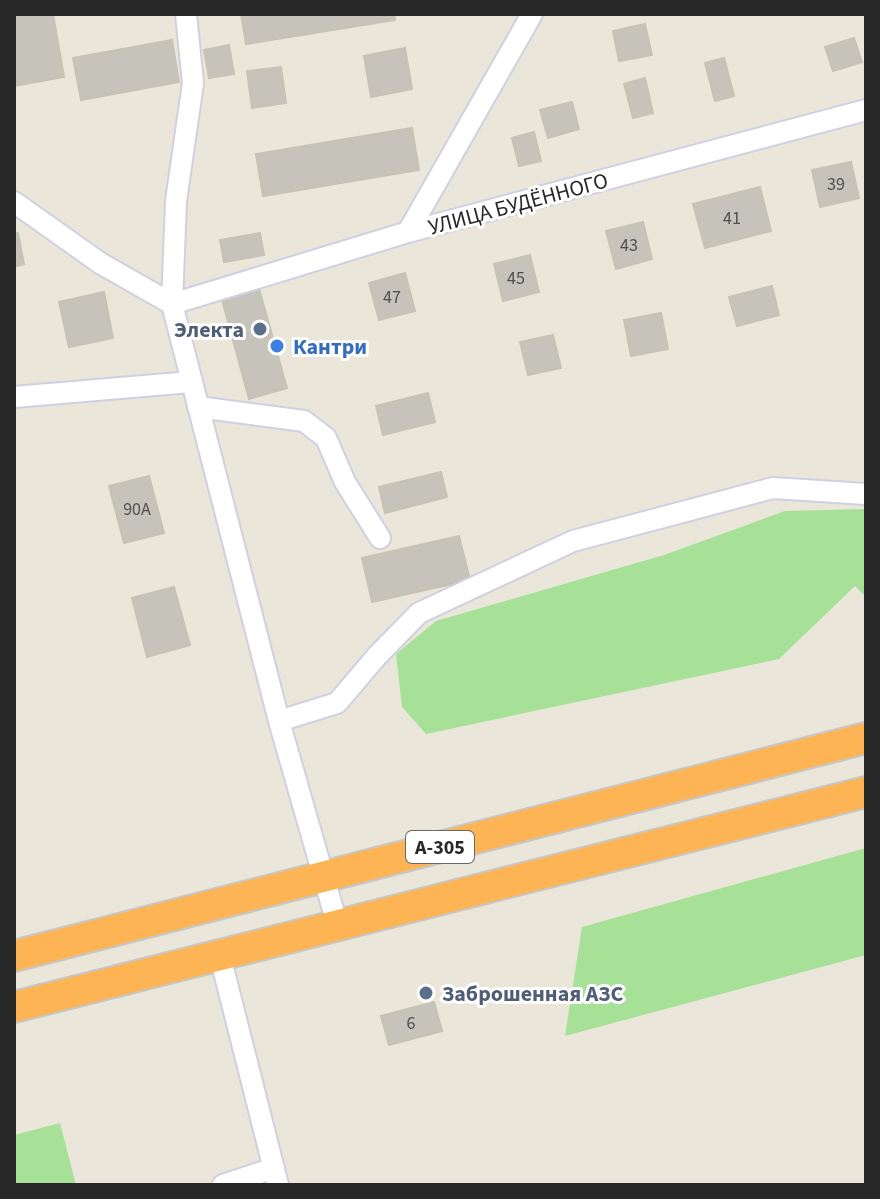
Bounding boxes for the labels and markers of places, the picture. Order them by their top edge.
place label: Электа [174,314,244,346]
marker: Электа [251,320,269,338]
place label: Кантри [293,331,367,363]
marker: Кантри [268,337,286,355]
place label: Заброшенная АЗС [442,978,623,1010]
marker: Заброшенная АЗС [417,984,435,1002]

